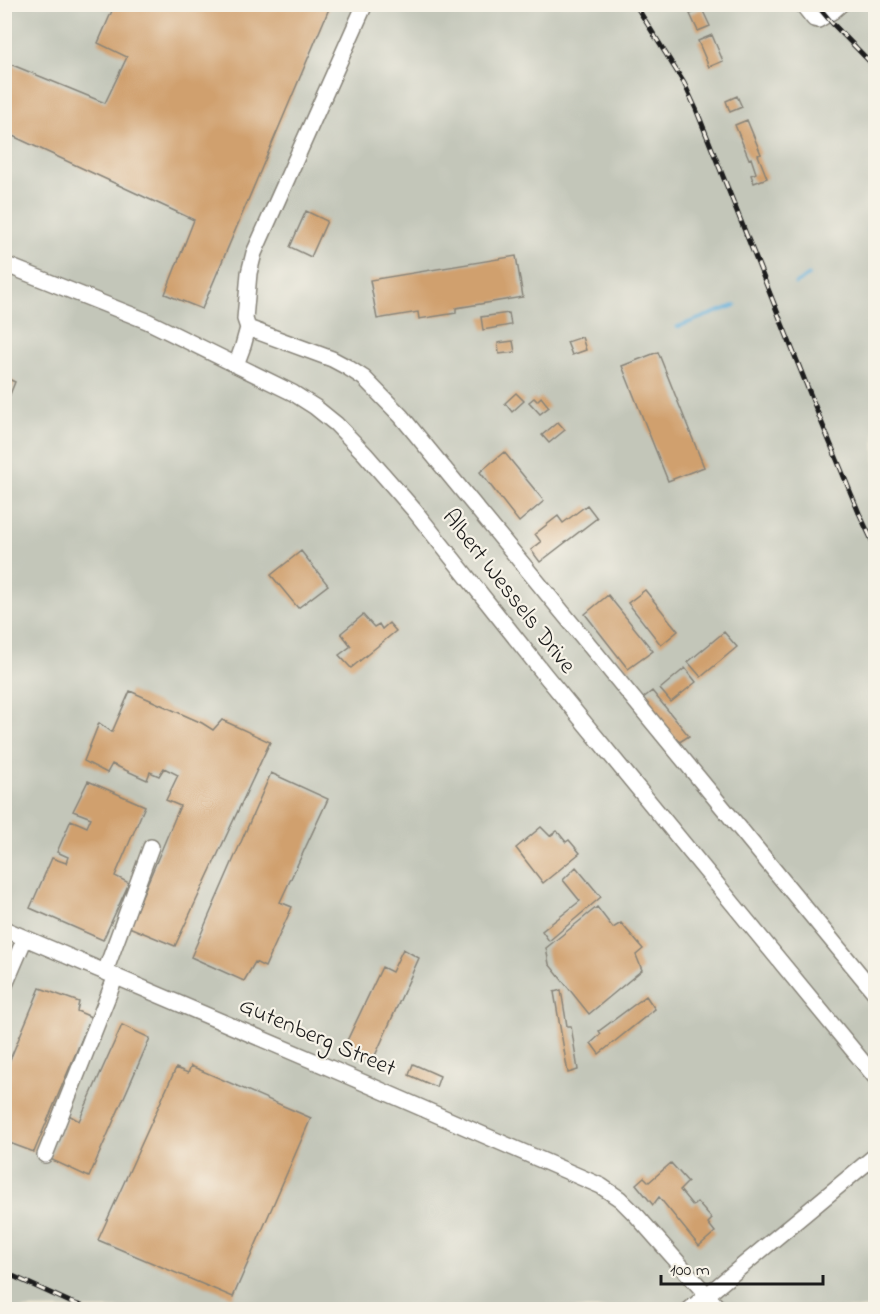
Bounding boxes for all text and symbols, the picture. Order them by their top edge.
street label: Albert Wessels Drive [432,502,584,682]
street label: Gutenberg Street [233,989,401,1087]
scale bar [661,1248,823,1286]
text: 100 m [670,1258,710,1284]

